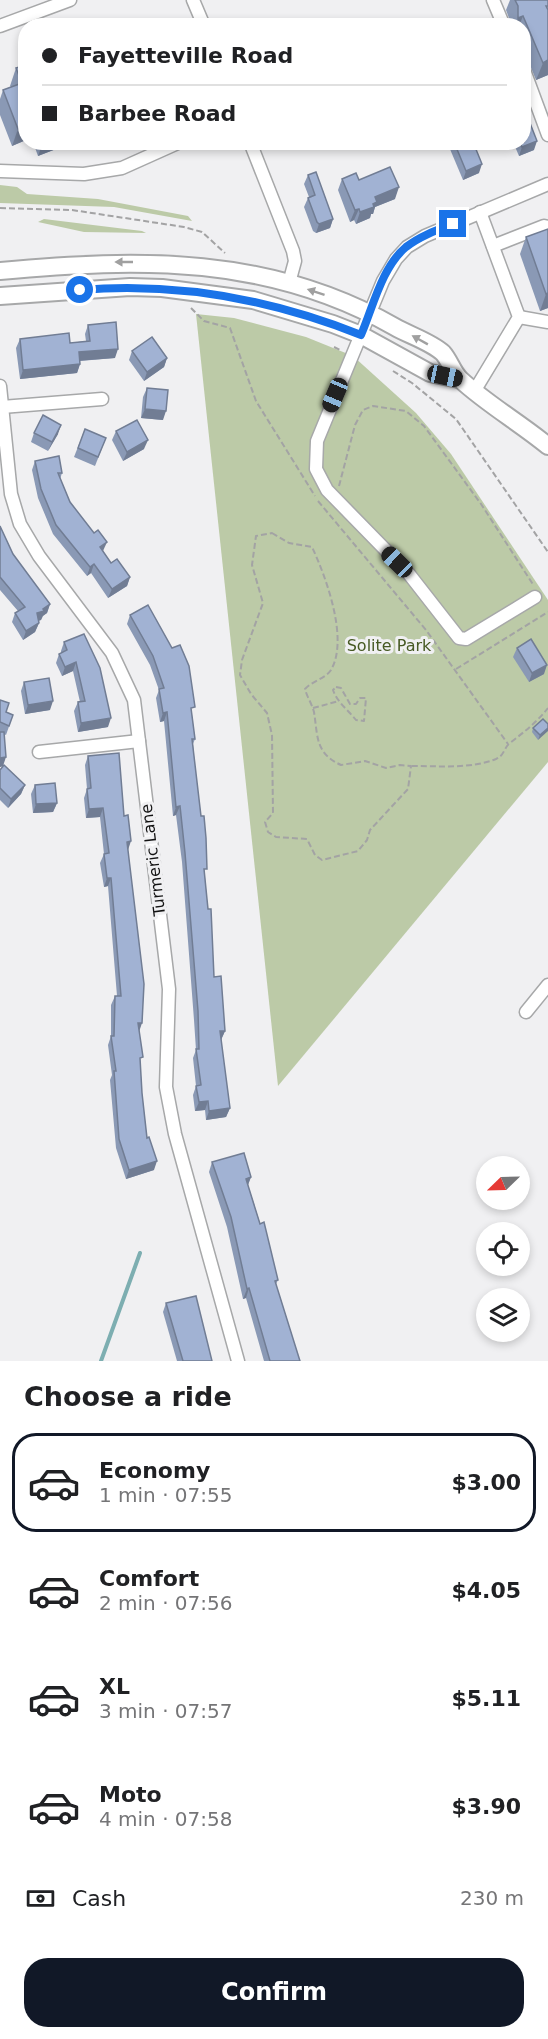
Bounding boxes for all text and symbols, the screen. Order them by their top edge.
text: Fayetteville Road [78,43,293,68]
text: Barbee Road [78,101,236,126]
route end [439,210,466,237]
one-way arrow [114,257,133,267]
route start [66,276,93,303]
one-way arrow [307,286,325,296]
one-way arrow [411,335,428,345]
car [426,363,464,389]
car [320,375,350,415]
car [378,543,416,581]
park label: Solite Park [347,636,432,655]
street label: Turmeric Lane [137,803,169,918]
north arrow [476,1156,530,1210]
map controls [476,1156,530,1342]
button: locate [476,1222,530,1276]
button: layers [476,1288,530,1342]
text: Choose a ride [24,1381,232,1412]
icon: car [27,1456,81,1510]
text: Economy [99,1458,210,1483]
text: $3.00 [451,1470,521,1495]
text: 1 min · 07:55 [99,1483,233,1507]
icon: car [27,1564,81,1618]
text: Comfort [99,1566,199,1591]
text: $4.05 [451,1578,521,1603]
text: 2 min · 07:56 [99,1591,233,1615]
icon: car [27,1672,81,1726]
text: XL [99,1674,130,1699]
text: $5.11 [451,1686,521,1711]
text: 3 min · 07:57 [99,1699,233,1723]
icon: car [27,1780,81,1834]
text: Moto [99,1782,162,1807]
text: $3.90 [451,1794,521,1819]
text: 4 min · 07:58 [99,1807,233,1831]
icon: cash [24,1882,57,1915]
text: Cash [72,1886,126,1911]
text: 230 m [460,1886,524,1910]
button: Confirm [24,1958,524,2027]

